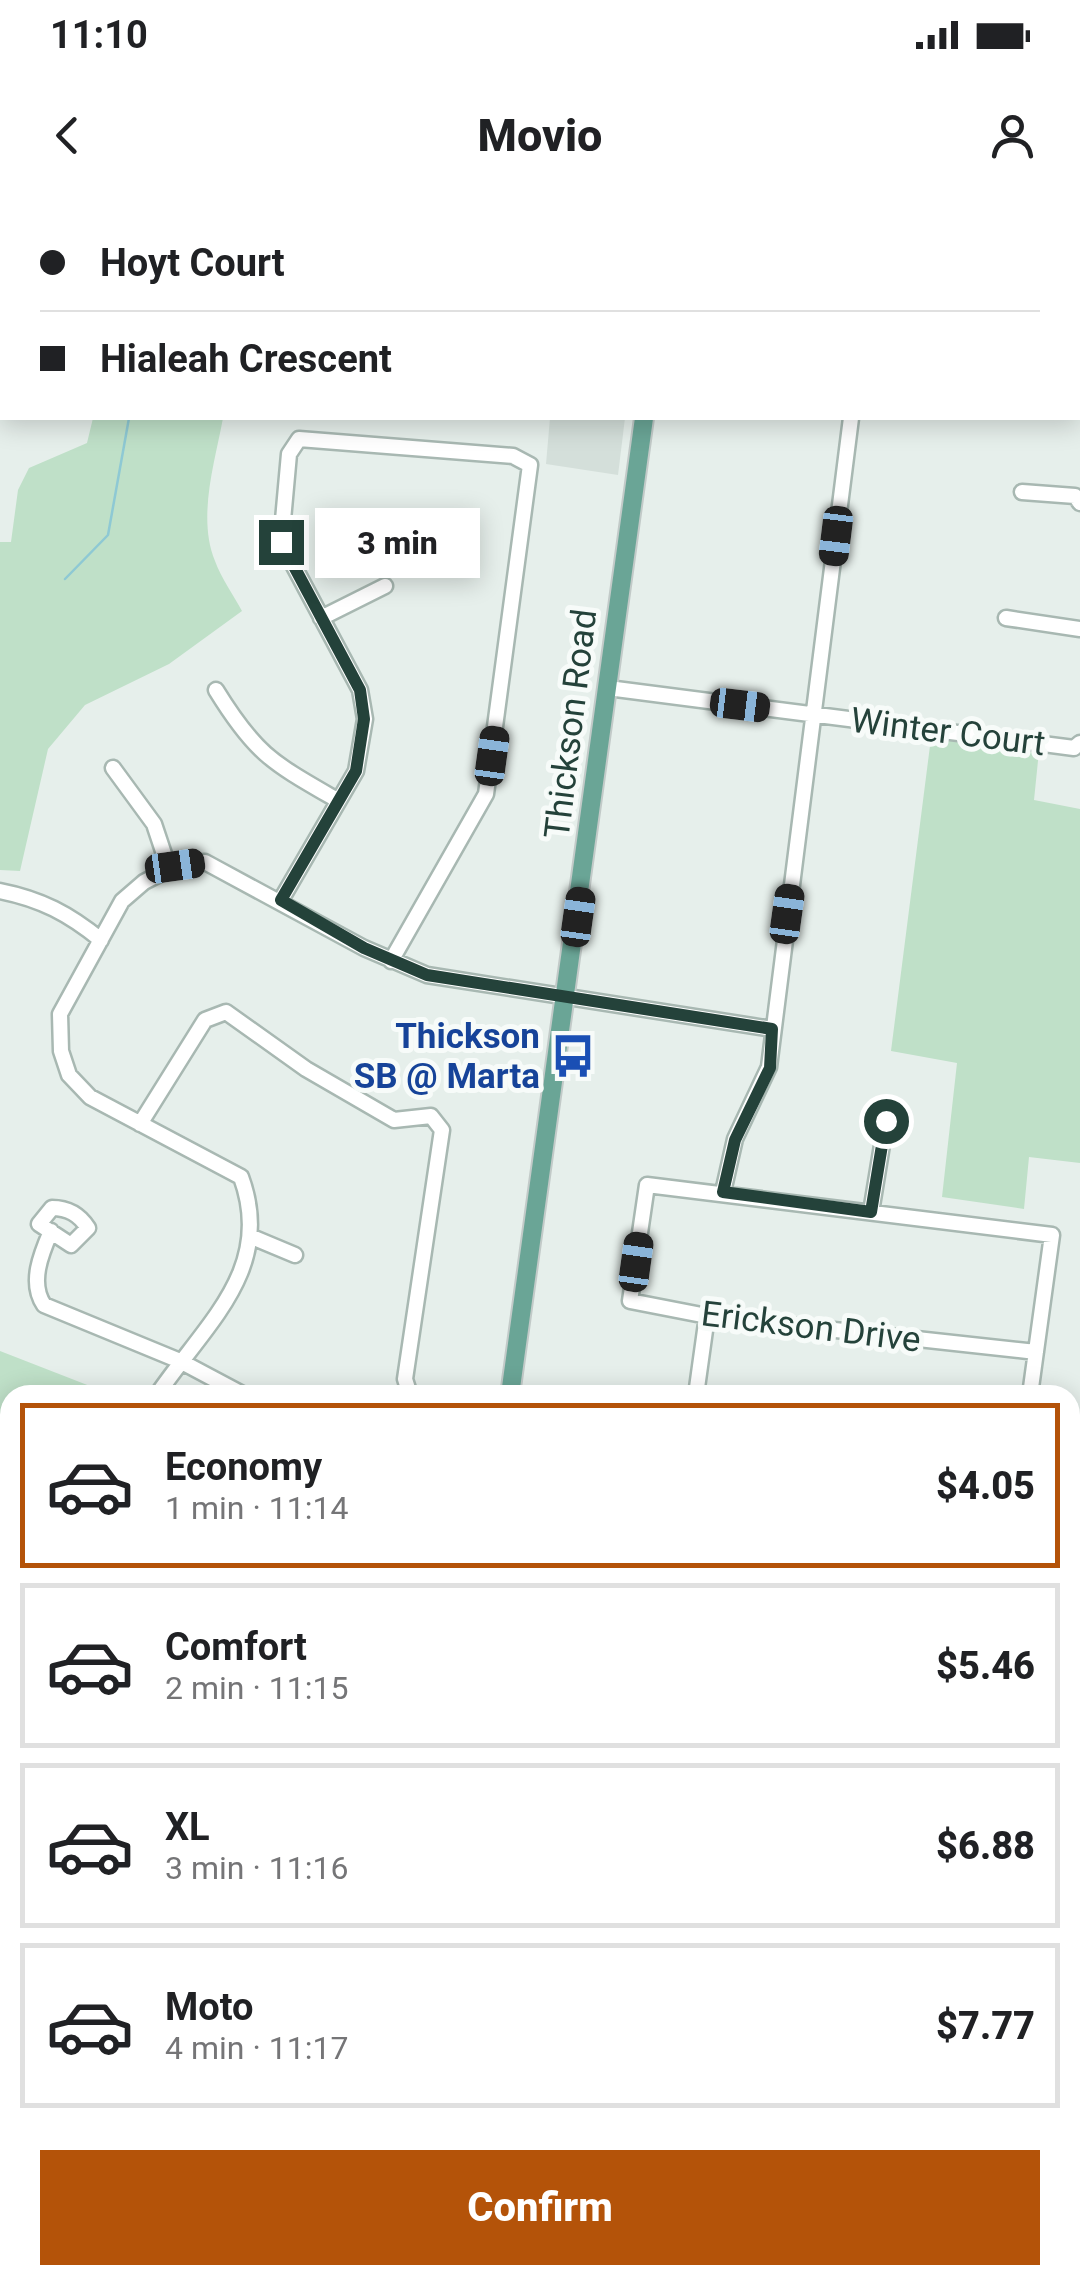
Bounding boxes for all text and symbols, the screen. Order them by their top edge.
text: 11:10 [50,13,148,57]
icon: back [40,108,95,163]
icon: person [985,108,1040,163]
text: Movio [478,109,602,162]
text: Hoyt Court [100,241,285,285]
text: Hialeah Crescent [100,337,392,381]
car [817,504,855,568]
callout: 3 min [316,507,481,577]
route end [259,520,304,565]
text: 3 min [357,524,438,562]
street label: Thickson Road [537,607,605,841]
car [708,686,772,724]
street label: Winter Court [848,700,1048,764]
car [473,724,511,788]
car [143,847,207,885]
car [768,882,806,946]
car [559,885,597,949]
place label: Thickson SB @ Marta [354,1016,540,1097]
bus stop icon: Thickson SB @ Marta [549,1032,597,1080]
route start [864,1099,909,1144]
car [617,1230,655,1294]
street label: Erickson Drive [699,1293,923,1361]
icon: car [45,1441,135,1531]
text: Economy [165,1445,322,1489]
text: $4.05 [936,1464,1035,1508]
text: 1 min · 11:14 [165,1489,348,1527]
icon: car [45,1621,135,1711]
text: Comfort [165,1625,307,1669]
text: $5.46 [936,1644,1035,1688]
text: 2 min · 11:15 [165,1669,348,1707]
icon: car [45,1801,135,1891]
text: XL [165,1805,210,1849]
text: $6.88 [936,1824,1035,1868]
text: 3 min · 11:16 [165,1849,348,1887]
icon: car [45,1981,135,2071]
text: Moto [165,1985,254,2029]
text: $7.77 [936,2004,1035,2048]
text: 4 min · 11:17 [165,2029,348,2067]
button: Confirm [40,2150,1040,2265]

